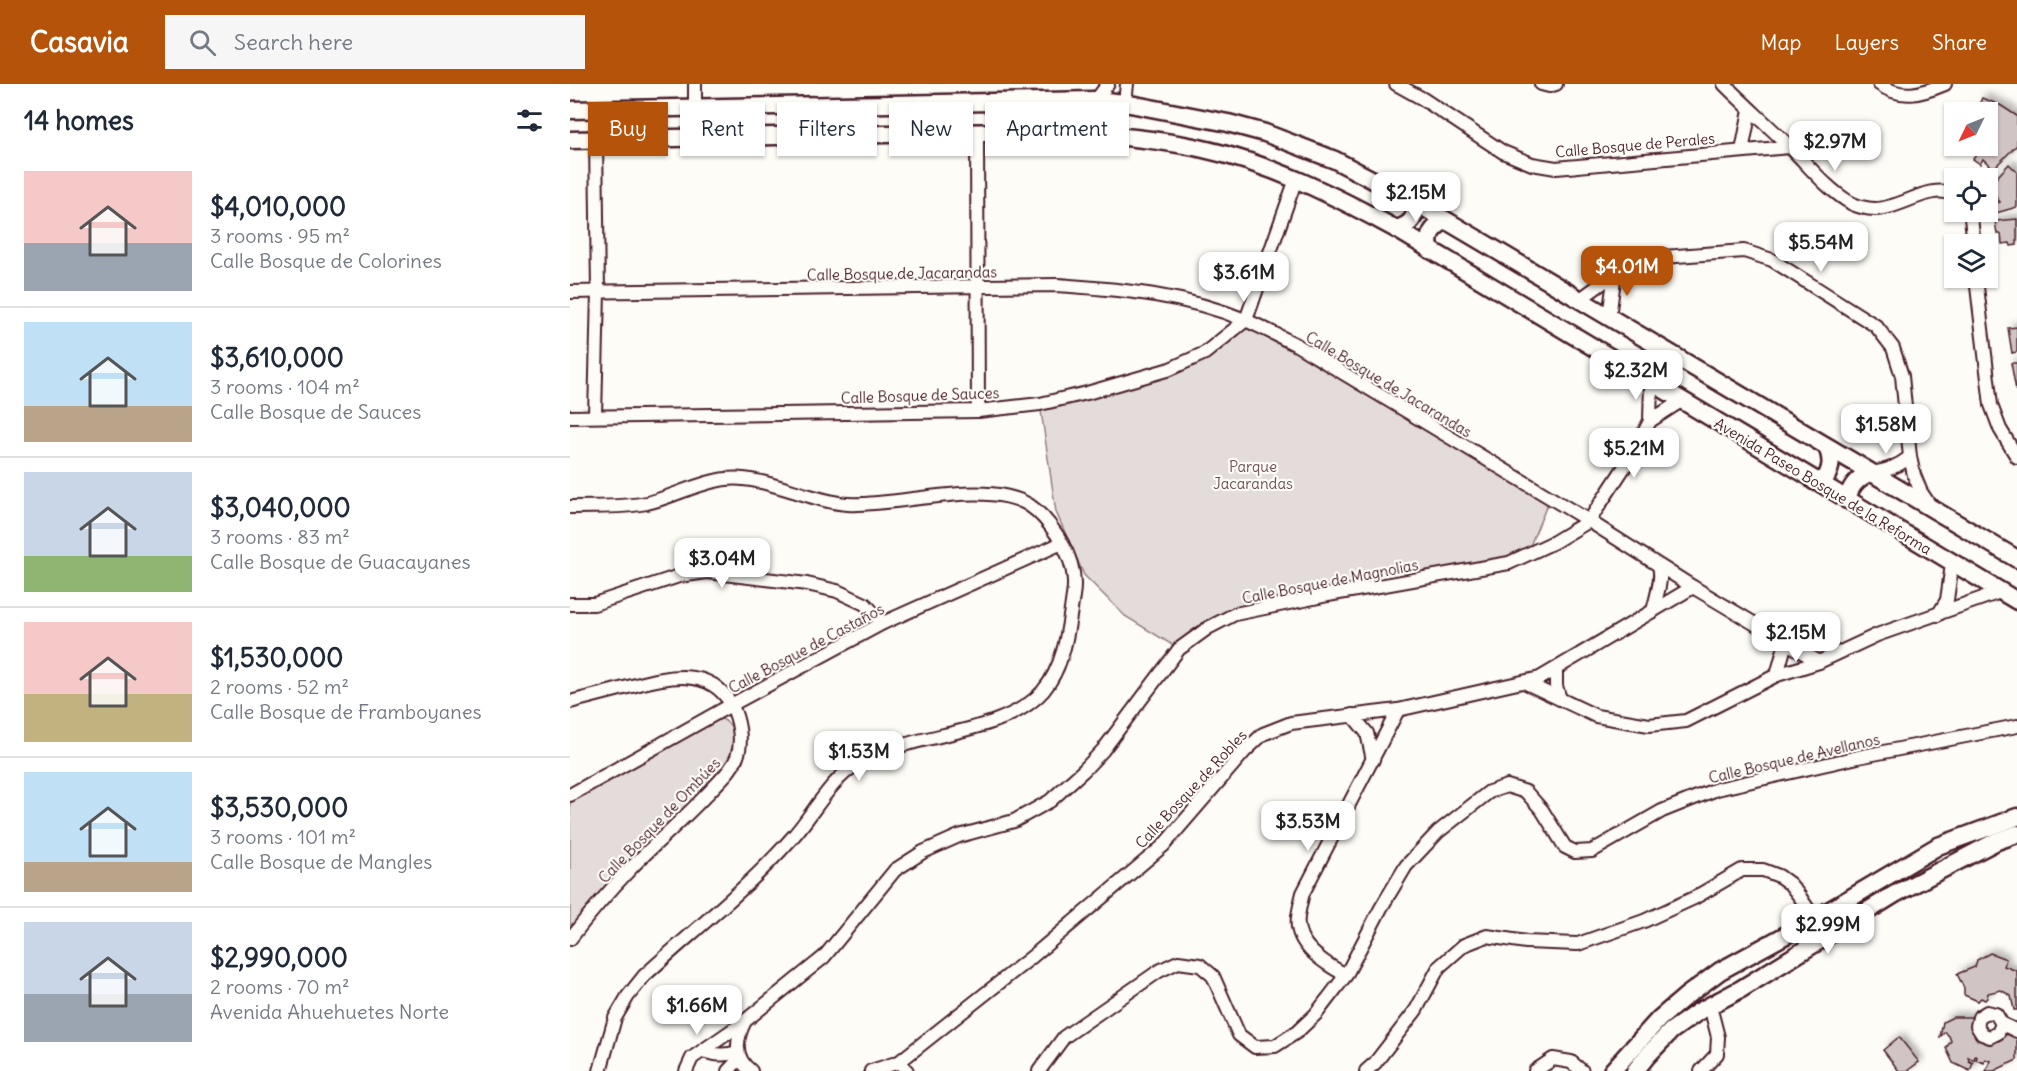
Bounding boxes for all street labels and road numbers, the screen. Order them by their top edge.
street label: Calle Bosque de Perales [1554,129,1716,161]
street label: Calle Bosque de Jacarandas [807,262,998,284]
street label: Calle Bosque de Jacarandas [1303,327,1476,441]
street label: Calle Bosque de Sauces [840,383,1000,407]
street label: Avenida Paseo Bosque de la Reforma [1711,413,1935,559]
street label: Calle Bosque de Magnolias [1240,555,1420,607]
street label: Calle Bosque de Castaños [725,599,887,697]
street label: Calle Bosque de Robles [1131,726,1251,852]
street label: Calle Bosque de Avellanos [1707,729,1882,787]
street label: Calle Bosque de Ombúes [594,753,724,887]

